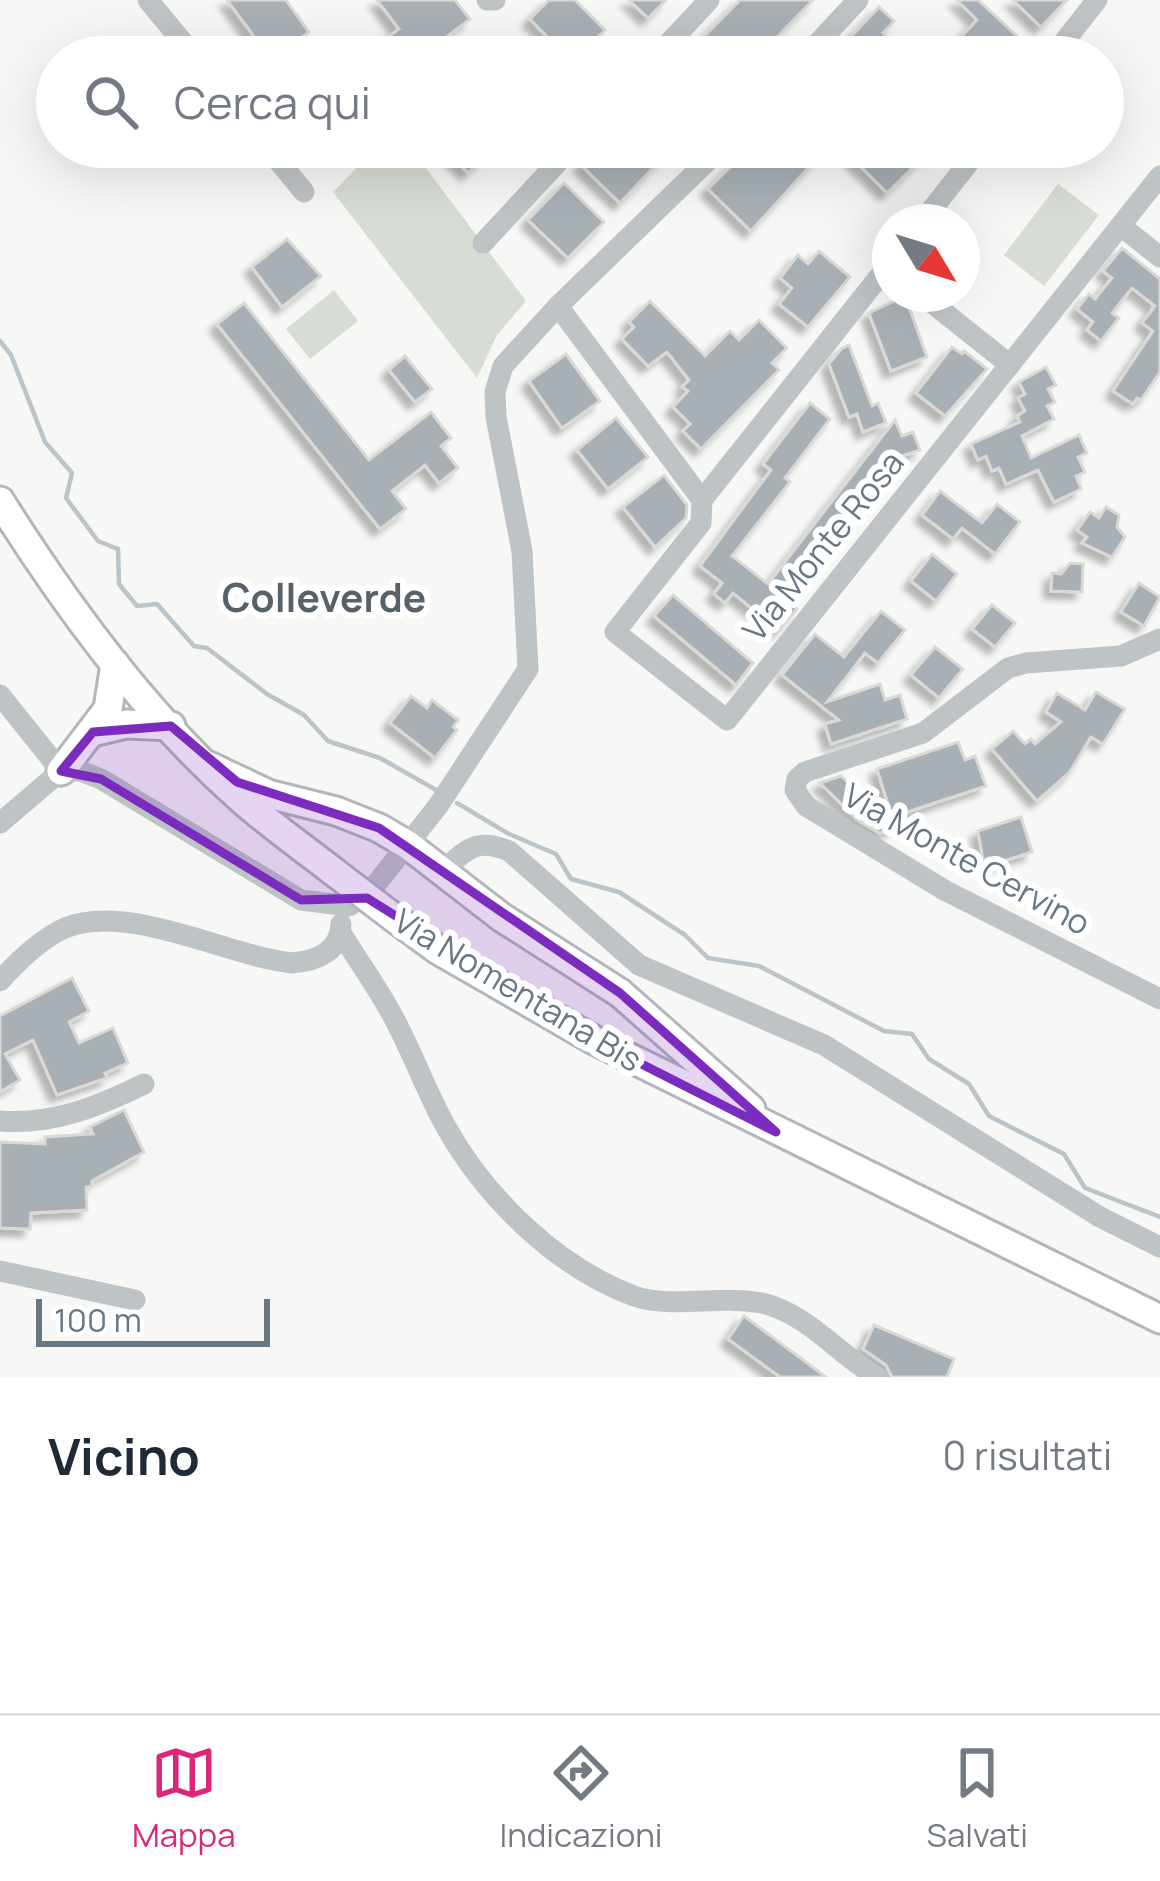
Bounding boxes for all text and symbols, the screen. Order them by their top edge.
search box [36,36,1124,168]
icon: search [78,69,144,135]
text: Cerca qui [174,71,371,133]
north arrow [872,204,980,312]
street label: Via Monte Rosa [732,441,913,650]
district label: Colleverde [222,570,426,624]
street label: Via Monte Cervino [836,772,1099,945]
street label: Via Nomentana Bis [386,898,651,1081]
scale bar [36,1293,270,1346]
text: 100 m [54,1297,142,1342]
text: Vicino [48,1421,200,1490]
text: 0 risultati [942,1428,1112,1482]
tab: Mappa [132,1740,236,1857]
tab: Indicazioni [500,1740,663,1857]
tab: Salvati [927,1740,1028,1857]

